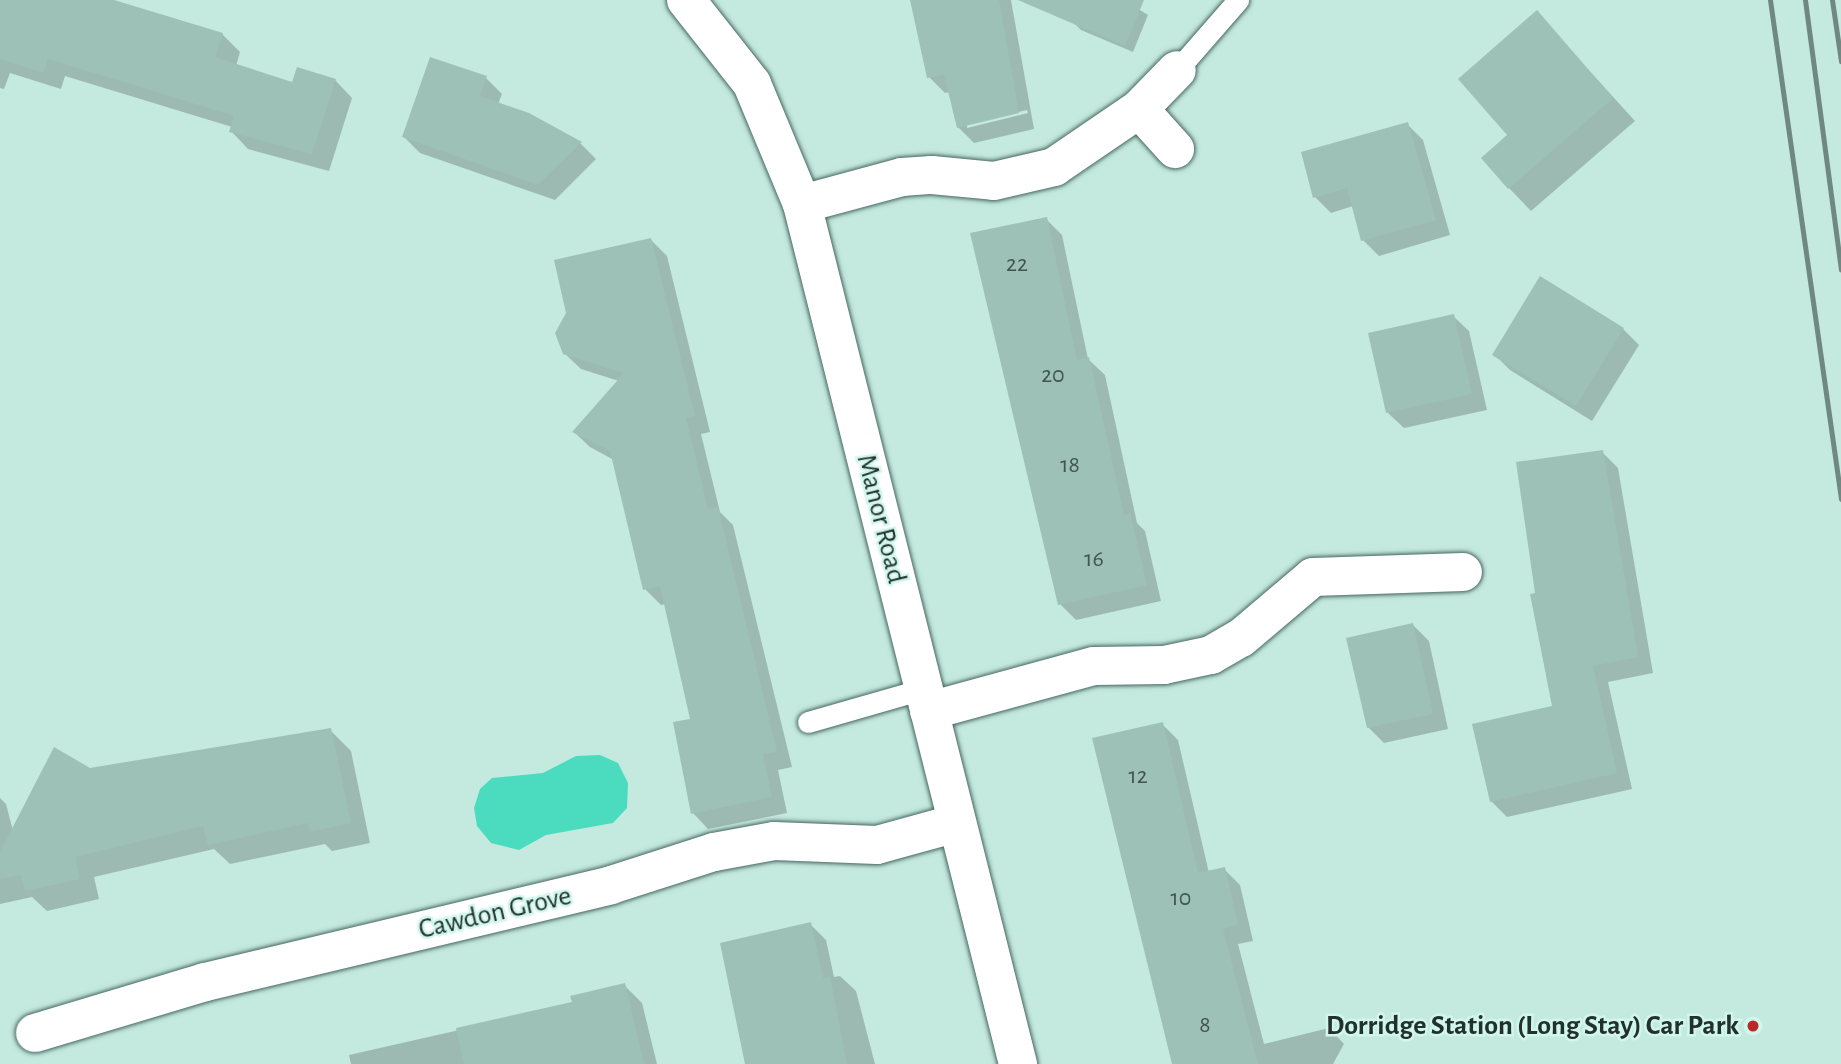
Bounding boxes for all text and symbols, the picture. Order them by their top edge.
house number: 22 [1006,251,1028,279]
house number: 20 [1041,362,1065,390]
street label: Manor Road [849,451,913,587]
house number: 18 [1060,452,1080,480]
house number: 16 [1084,546,1104,574]
house number: 12 [1128,763,1148,791]
street label: Cawdon Grove [415,879,575,947]
house number: 10 [1171,885,1191,913]
place label: Dorridge Station (Long Stay) Car Park [1326,1009,1739,1043]
house number: 8 [1199,1012,1211,1040]
marker: Dorridge Station (Long Stay) Car Park [1745,1018,1761,1034]

